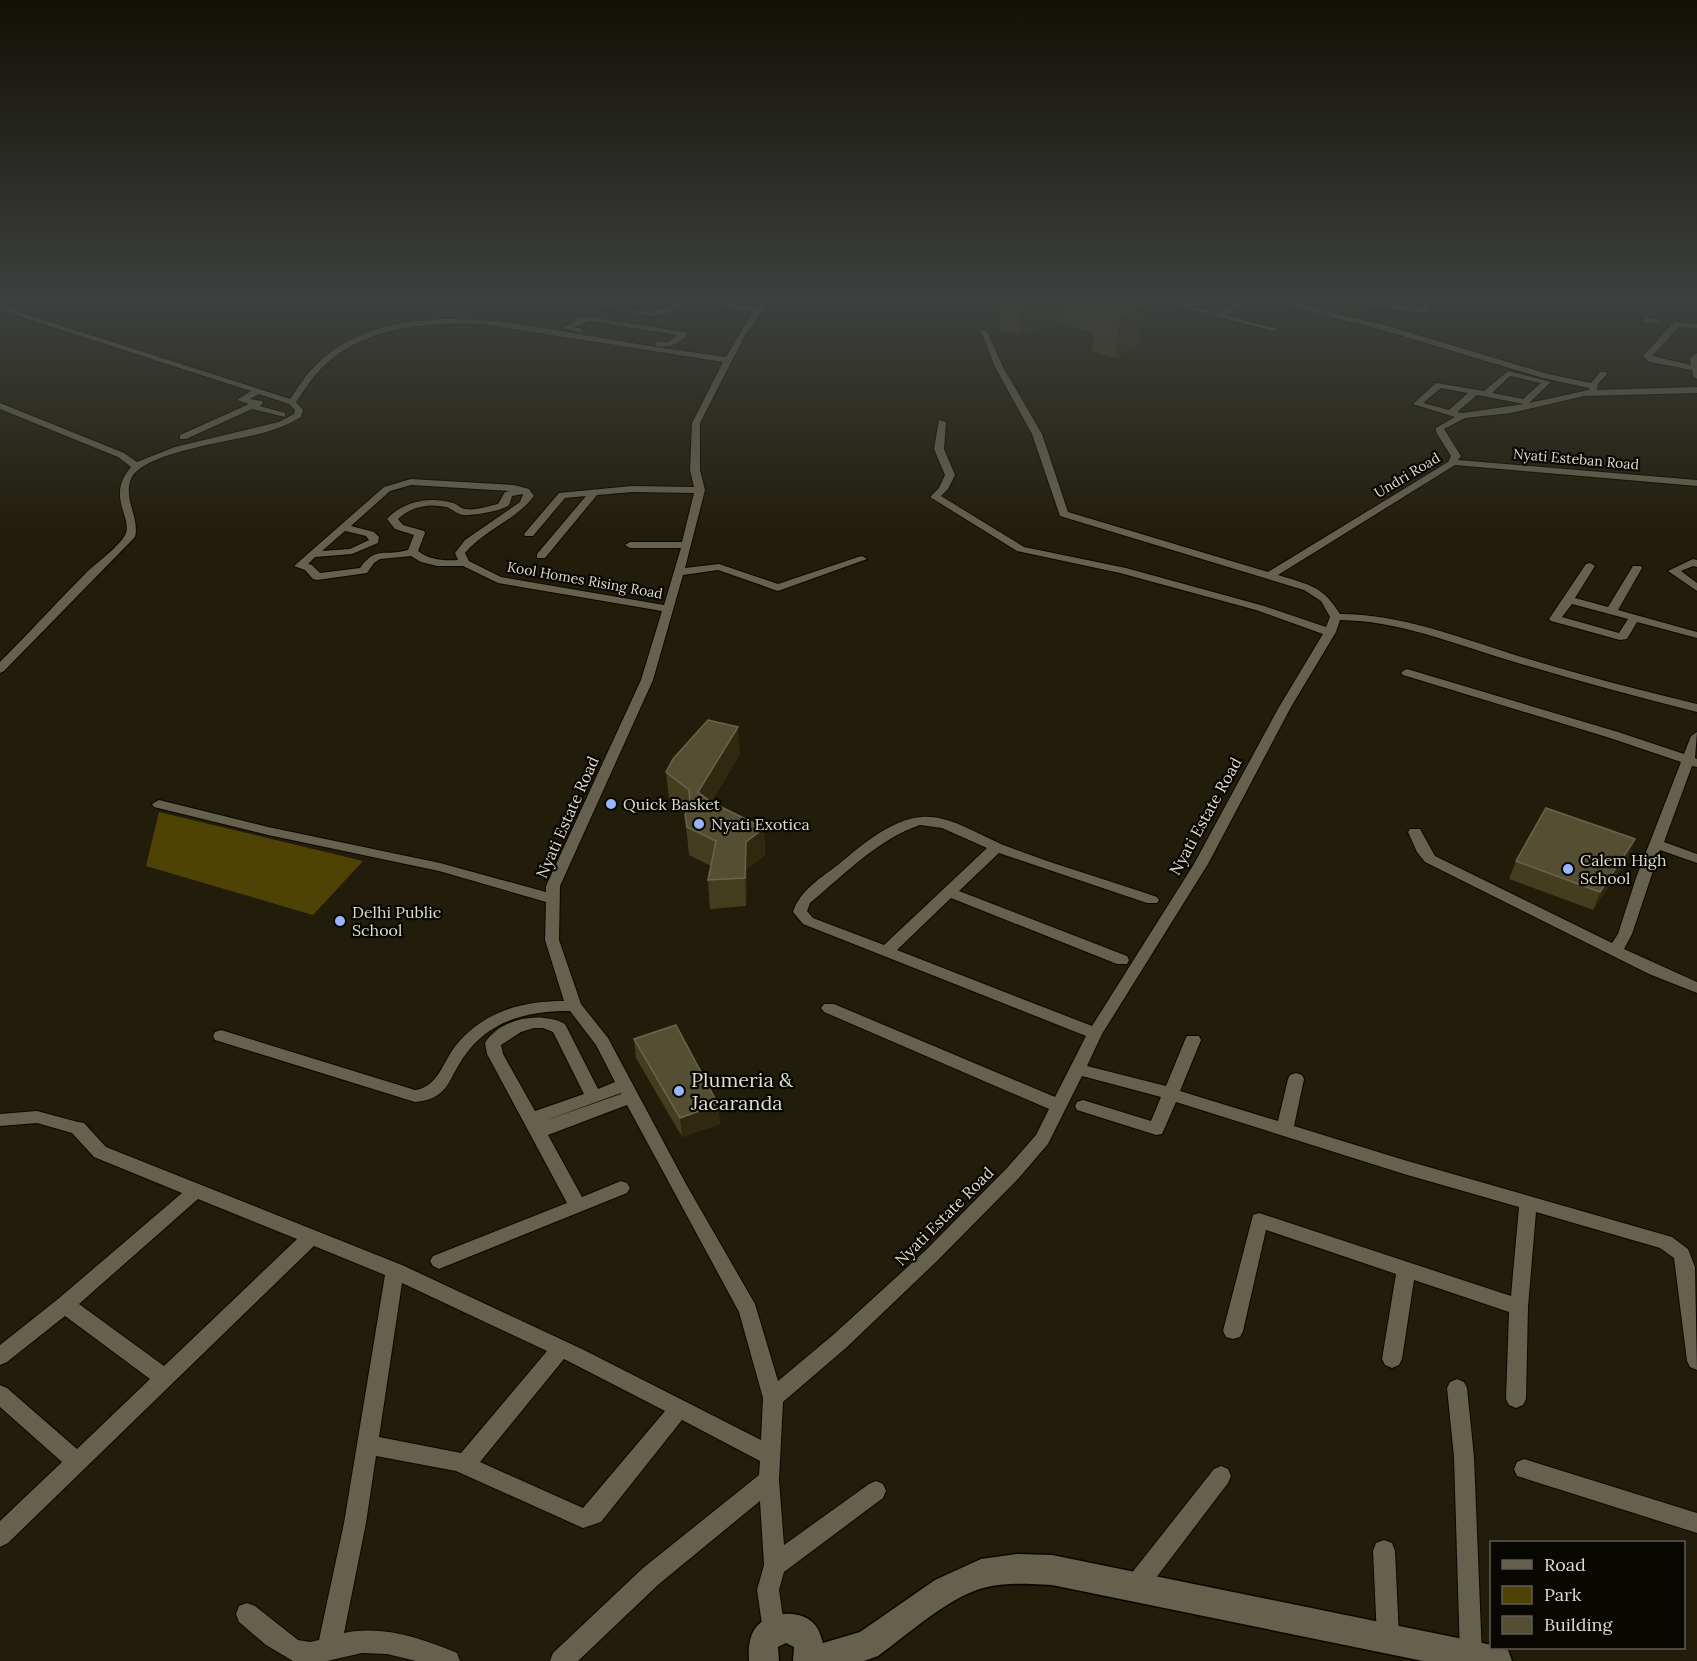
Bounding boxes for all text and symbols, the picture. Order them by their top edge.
street label: Nyati Esteban Road [1512,445,1640,473]
street label: Undri Road [1371,448,1443,502]
street label: Kool Homes Rising Road [506,557,664,603]
street label: Nyati Estate Road [531,752,603,881]
street label: Nyati Estate Road [1164,753,1246,878]
place label: Quick Basket [623,794,721,814]
marker: Quick Basket [604,797,618,811]
place label: Nyati Exotica [711,814,810,834]
marker: Nyati Exotica [692,817,706,831]
place label: Calem High School [1580,850,1667,888]
marker: Calem High School [1561,862,1575,876]
place label: Delhi Public School [352,902,441,940]
marker: Delhi Public School [333,914,347,928]
place label: Plumeria & Jacaranda [690,1067,794,1115]
marker: Plumeria & Jacaranda [672,1084,686,1098]
street label: Nyati Estate Road [890,1162,998,1270]
legend [1490,1541,1685,1649]
text: Road [1544,1553,1586,1576]
text: Park [1544,1583,1582,1606]
text: Building [1544,1613,1614,1636]

